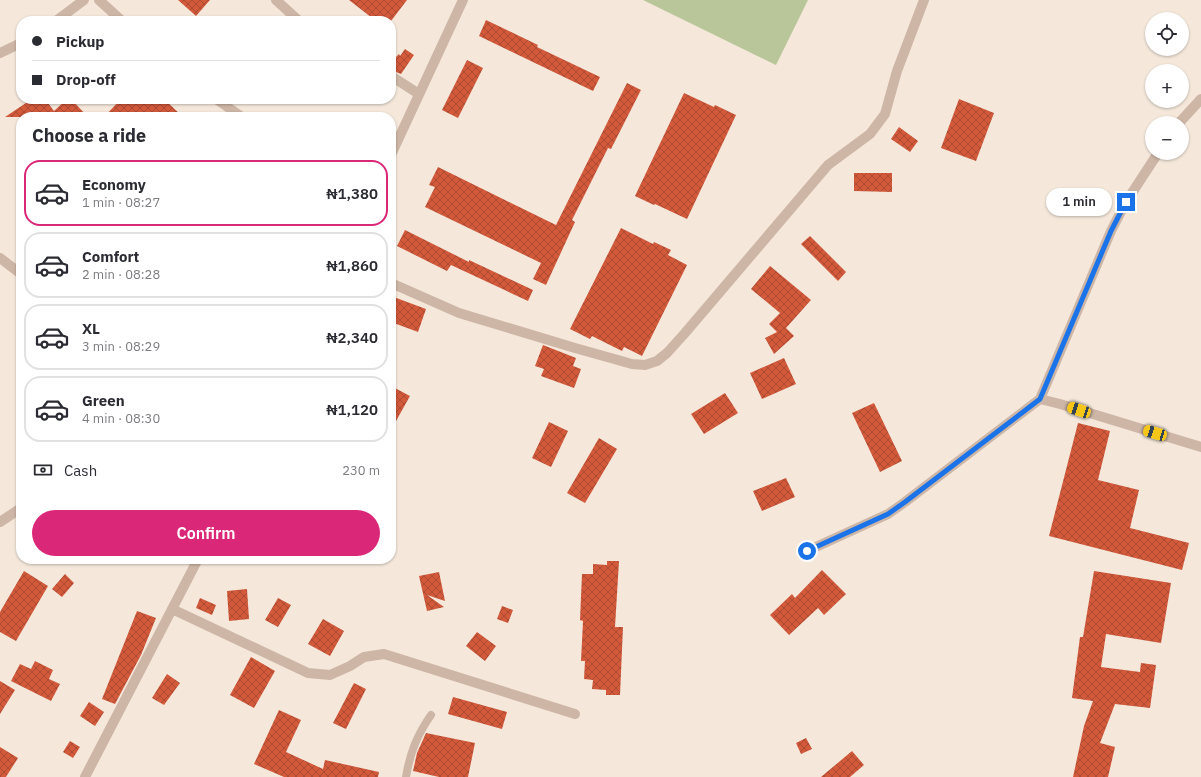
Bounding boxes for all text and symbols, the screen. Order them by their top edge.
map controls [1145,12,1189,160]
button: locate [1145,12,1189,56]
text: Pickup [56,32,104,51]
button: + [1145,64,1189,108]
text: Drop-off [56,70,116,89]
button: − [1145,116,1189,160]
text: Choose a ride [32,124,146,147]
icon: car [34,175,70,211]
text: Economy [82,175,146,194]
text: ₦1,380 [326,184,378,203]
callout: 1 min [1046,188,1112,216]
text: 1 min [1062,193,1096,210]
route end [1117,193,1135,211]
text: 1 min · 08:27 [82,194,160,211]
icon: car [34,247,70,283]
text: Comfort [82,247,139,266]
text: ₦1,860 [326,256,378,275]
text: 2 min · 08:28 [82,266,160,283]
icon: car [34,319,70,355]
text: XL [82,319,100,338]
text: ₦2,340 [326,328,378,347]
text: 3 min · 08:29 [82,338,160,355]
icon: car [34,391,70,427]
text: Green [82,391,125,410]
text: ₦1,120 [326,400,378,419]
car [1066,400,1092,420]
text: 4 min · 08:30 [82,410,160,427]
car [1142,424,1168,442]
icon: cash [32,459,54,481]
text: Cash [64,461,97,480]
text: 230 m [342,462,380,479]
button: Confirm [32,510,380,556]
route start [798,542,816,560]

